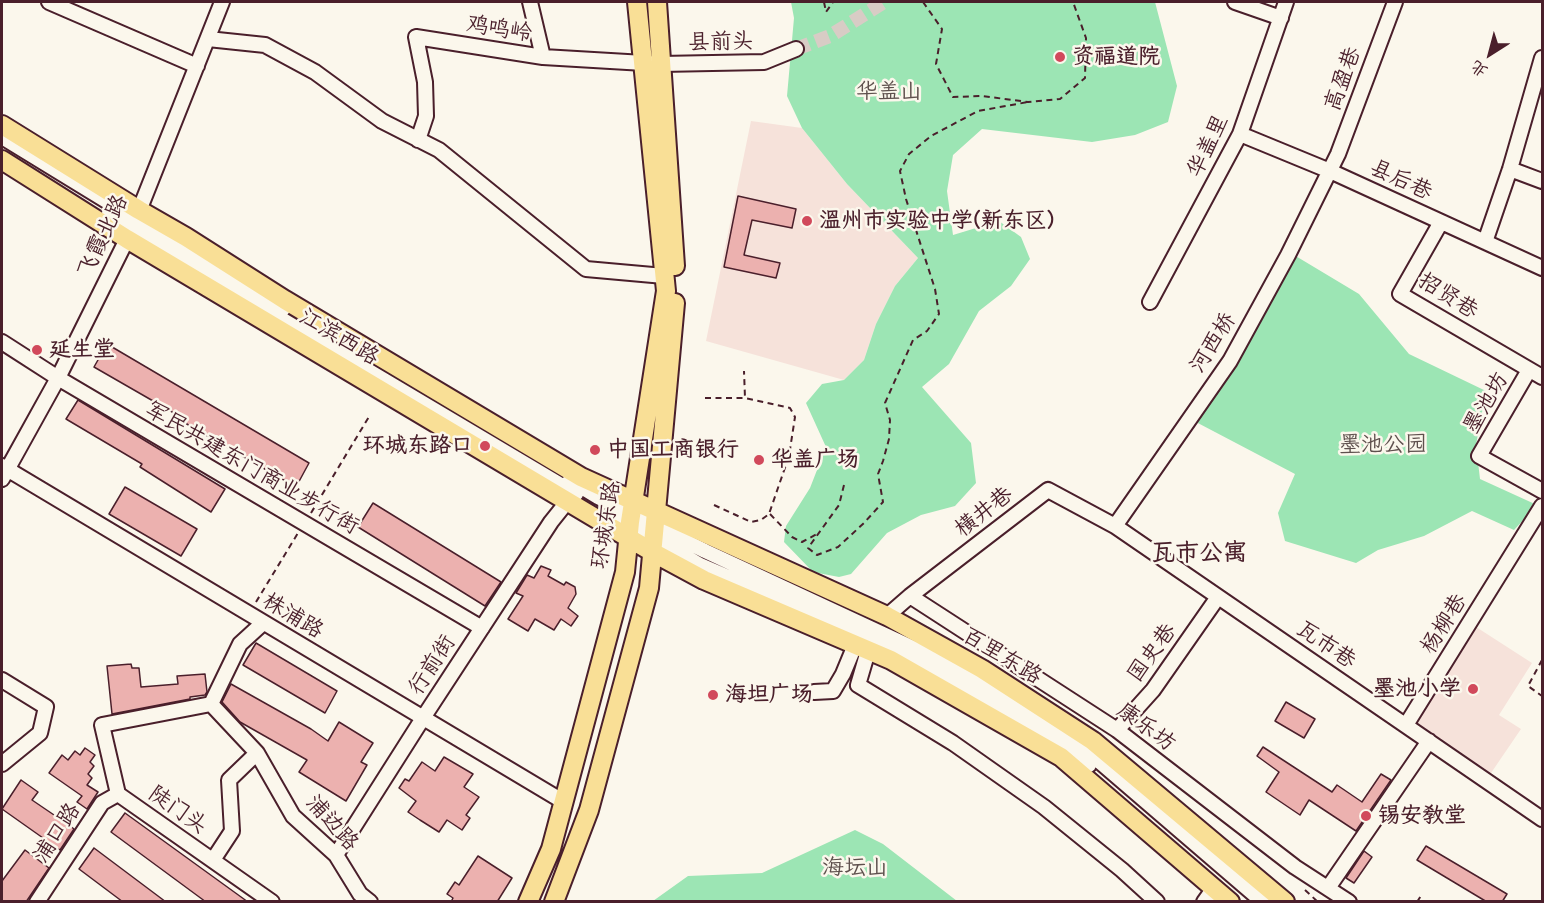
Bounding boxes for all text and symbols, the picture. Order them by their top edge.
street label: 鸡鸣岭 [464,11,534,47]
north arrow [1460,24,1520,84]
street label: 县前头 [688,28,754,56]
street label: 高盈巷 [1319,43,1367,115]
place label: 资福道院 [1072,44,1160,70]
marker: 资福道院 [1053,50,1067,64]
text: 北 [1468,57,1491,81]
park label: 华盖山 [856,79,922,105]
street label: 华盖里 [1182,111,1234,181]
street label: 县后巷 [1366,154,1436,206]
street label: 飞霞北路 [72,191,134,281]
place label: 温州市实验中学(新东区) [819,208,1055,234]
marker: 温州市实验中学(新东区) [800,214,814,228]
street label: 招贤巷 [1413,267,1483,325]
street label: 江滨西路 [294,303,384,371]
street label: 河西桥 [1184,308,1242,378]
place label: 延生堂 [49,337,115,363]
marker: 延生堂 [30,343,44,357]
street label: 墨池坊 [1458,368,1514,438]
street label: 军民共建东门商业步行街 [141,396,363,540]
park label: 墨池公园 [1339,432,1427,458]
place label: 环城东路口 [363,433,473,459]
place label: 中国工商银行 [607,437,739,463]
marker: 环城东路口 [478,439,492,453]
marker: 中国工商银行 [588,443,602,457]
place label: 华盖广场 [771,447,859,473]
marker: 华盖广场 [752,453,766,467]
street label: 环城东路 [586,479,626,571]
street label: 横井巷 [950,481,1018,543]
district label: 瓦市公寓 [1151,539,1247,567]
street label: 株浦路 [258,588,328,644]
street label: 杨柳巷 [1415,589,1473,659]
street label: 瓦市巷 [1291,616,1361,674]
street label: 国史巷 [1122,619,1182,687]
street label: 百里东路 [957,622,1047,690]
street label: 行前街 [403,630,461,700]
place label: 墨池小学 [1373,676,1461,702]
place label: 海坦广场 [725,682,813,708]
marker: 墨池小学 [1466,682,1480,696]
marker: 海坦广场 [706,688,720,702]
street label: 康乐坊 [1112,697,1180,757]
street label: 陡门头 [143,780,213,840]
street label: 浦边路 [300,790,364,856]
street label: 浦口路 [28,798,86,868]
place label: 锡安教堂 [1378,803,1466,829]
marker: 锡安教堂 [1359,809,1373,823]
park label: 海坛山 [822,855,888,881]

